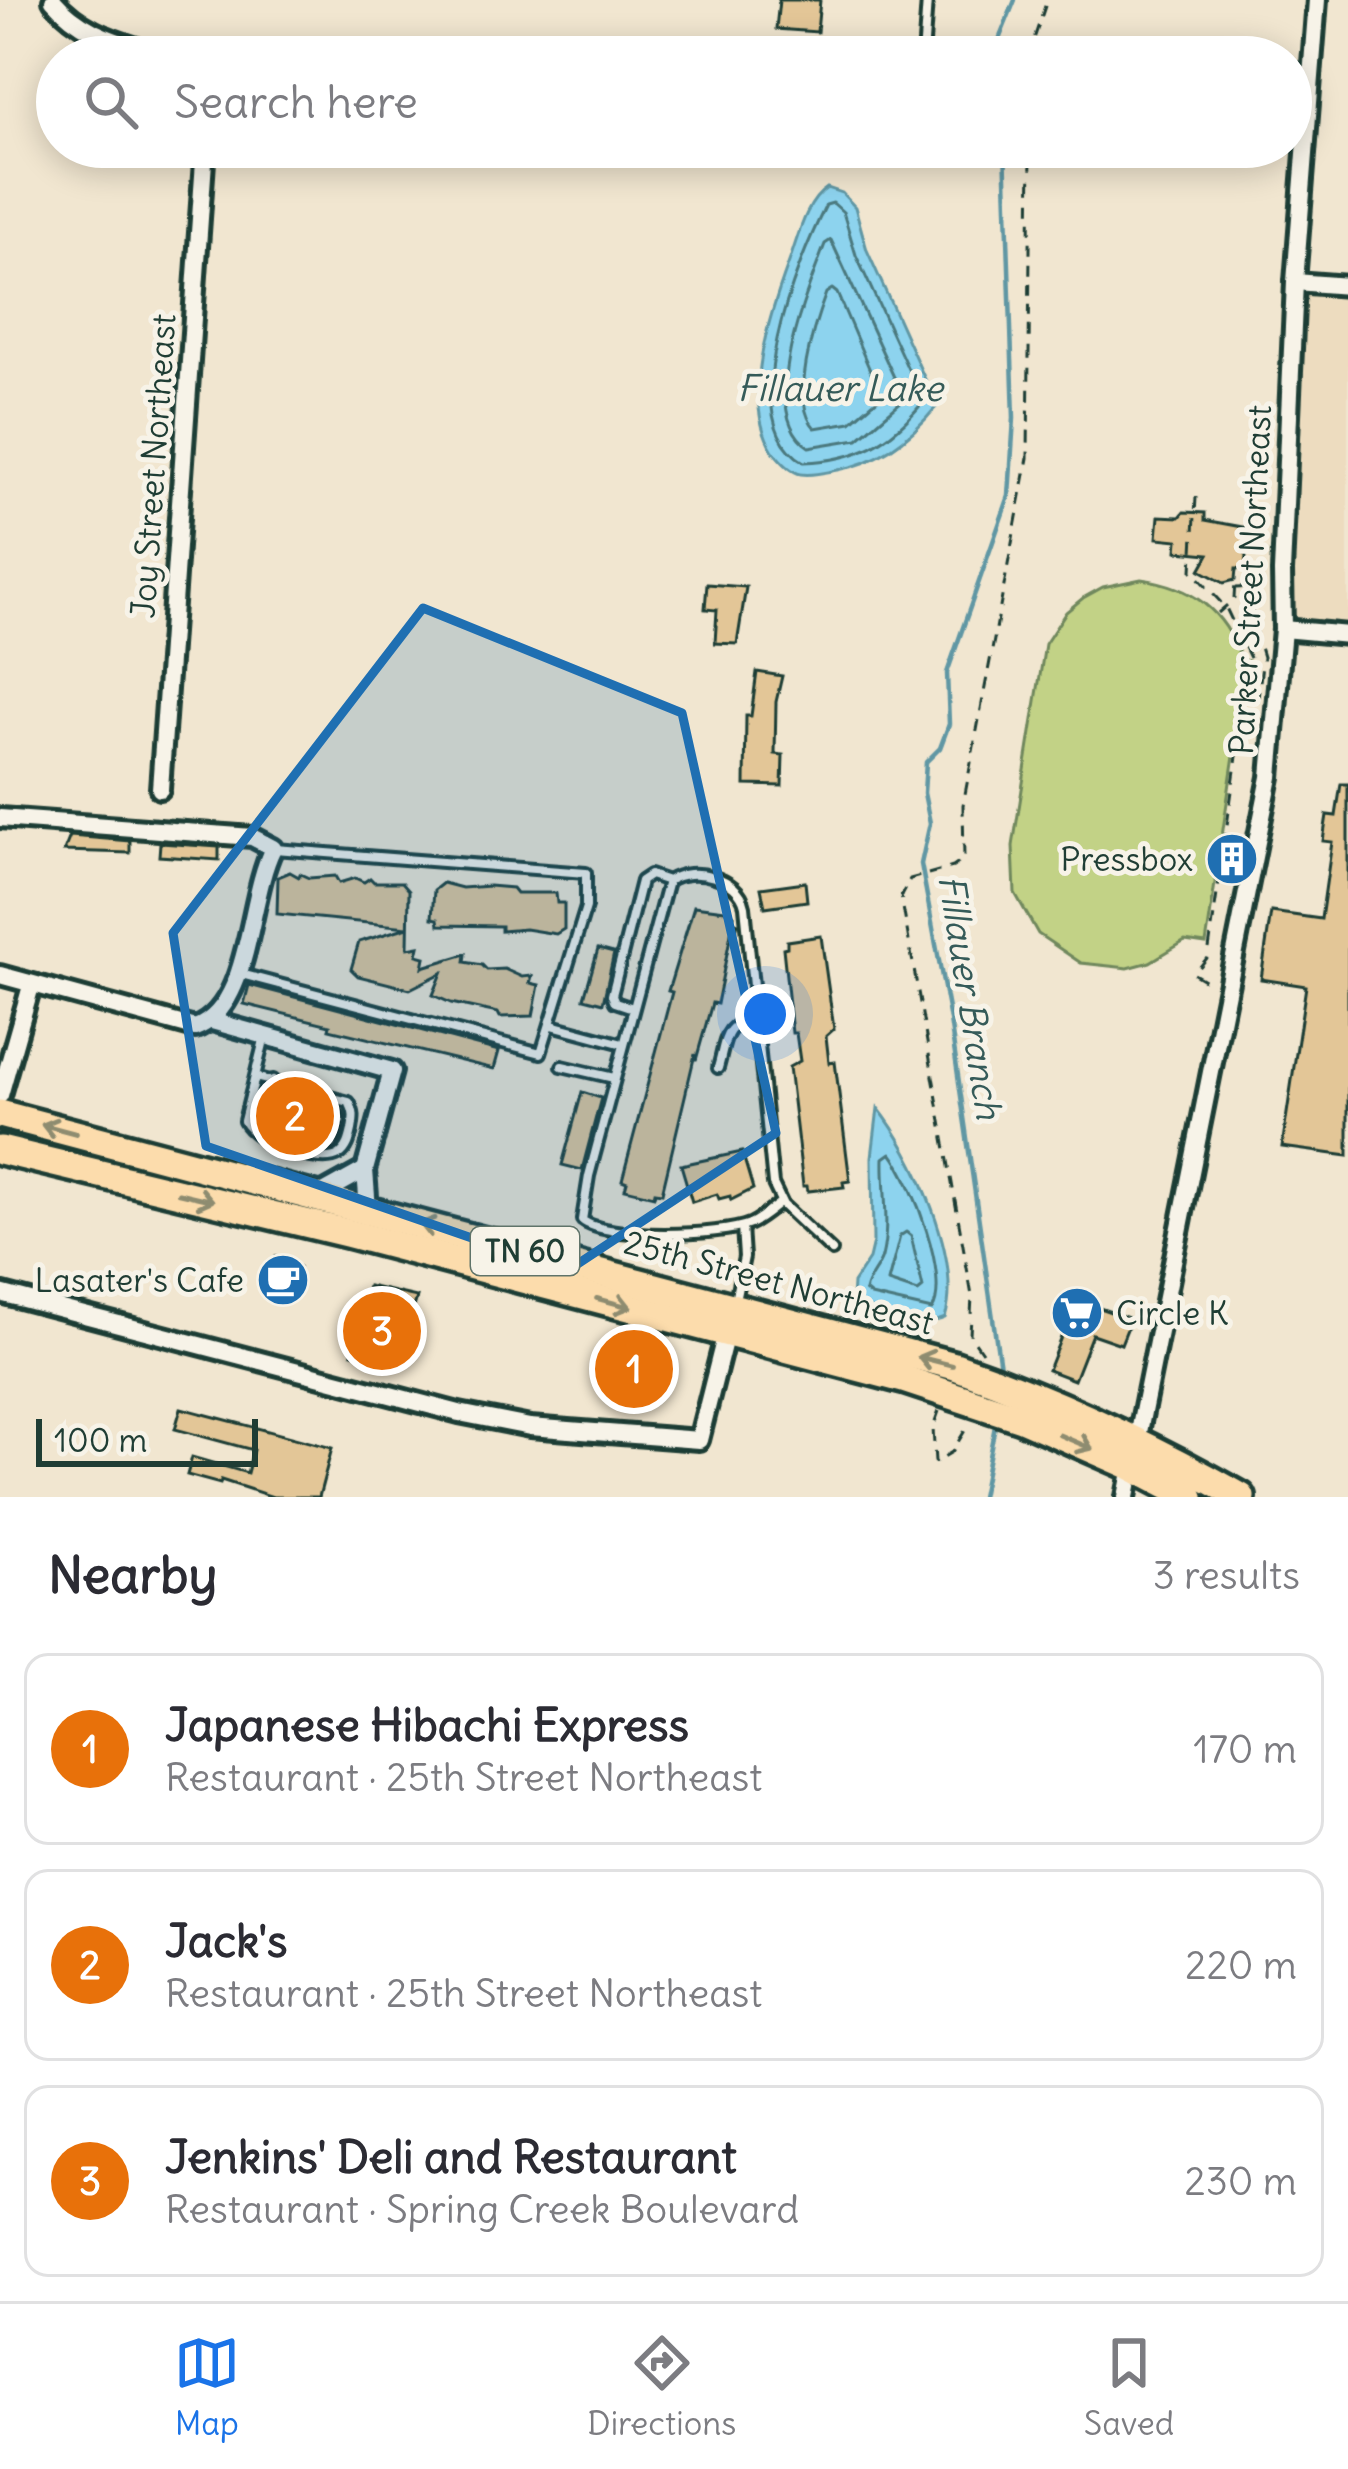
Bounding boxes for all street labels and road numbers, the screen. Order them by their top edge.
street label: Joy Street Northeast [121,312,185,620]
street label: Parker Street Northeast [1220,404,1280,756]
street label: 25th Street Northeast [620,1221,938,1343]
road number: TN 60 [471,1227,579,1275]

